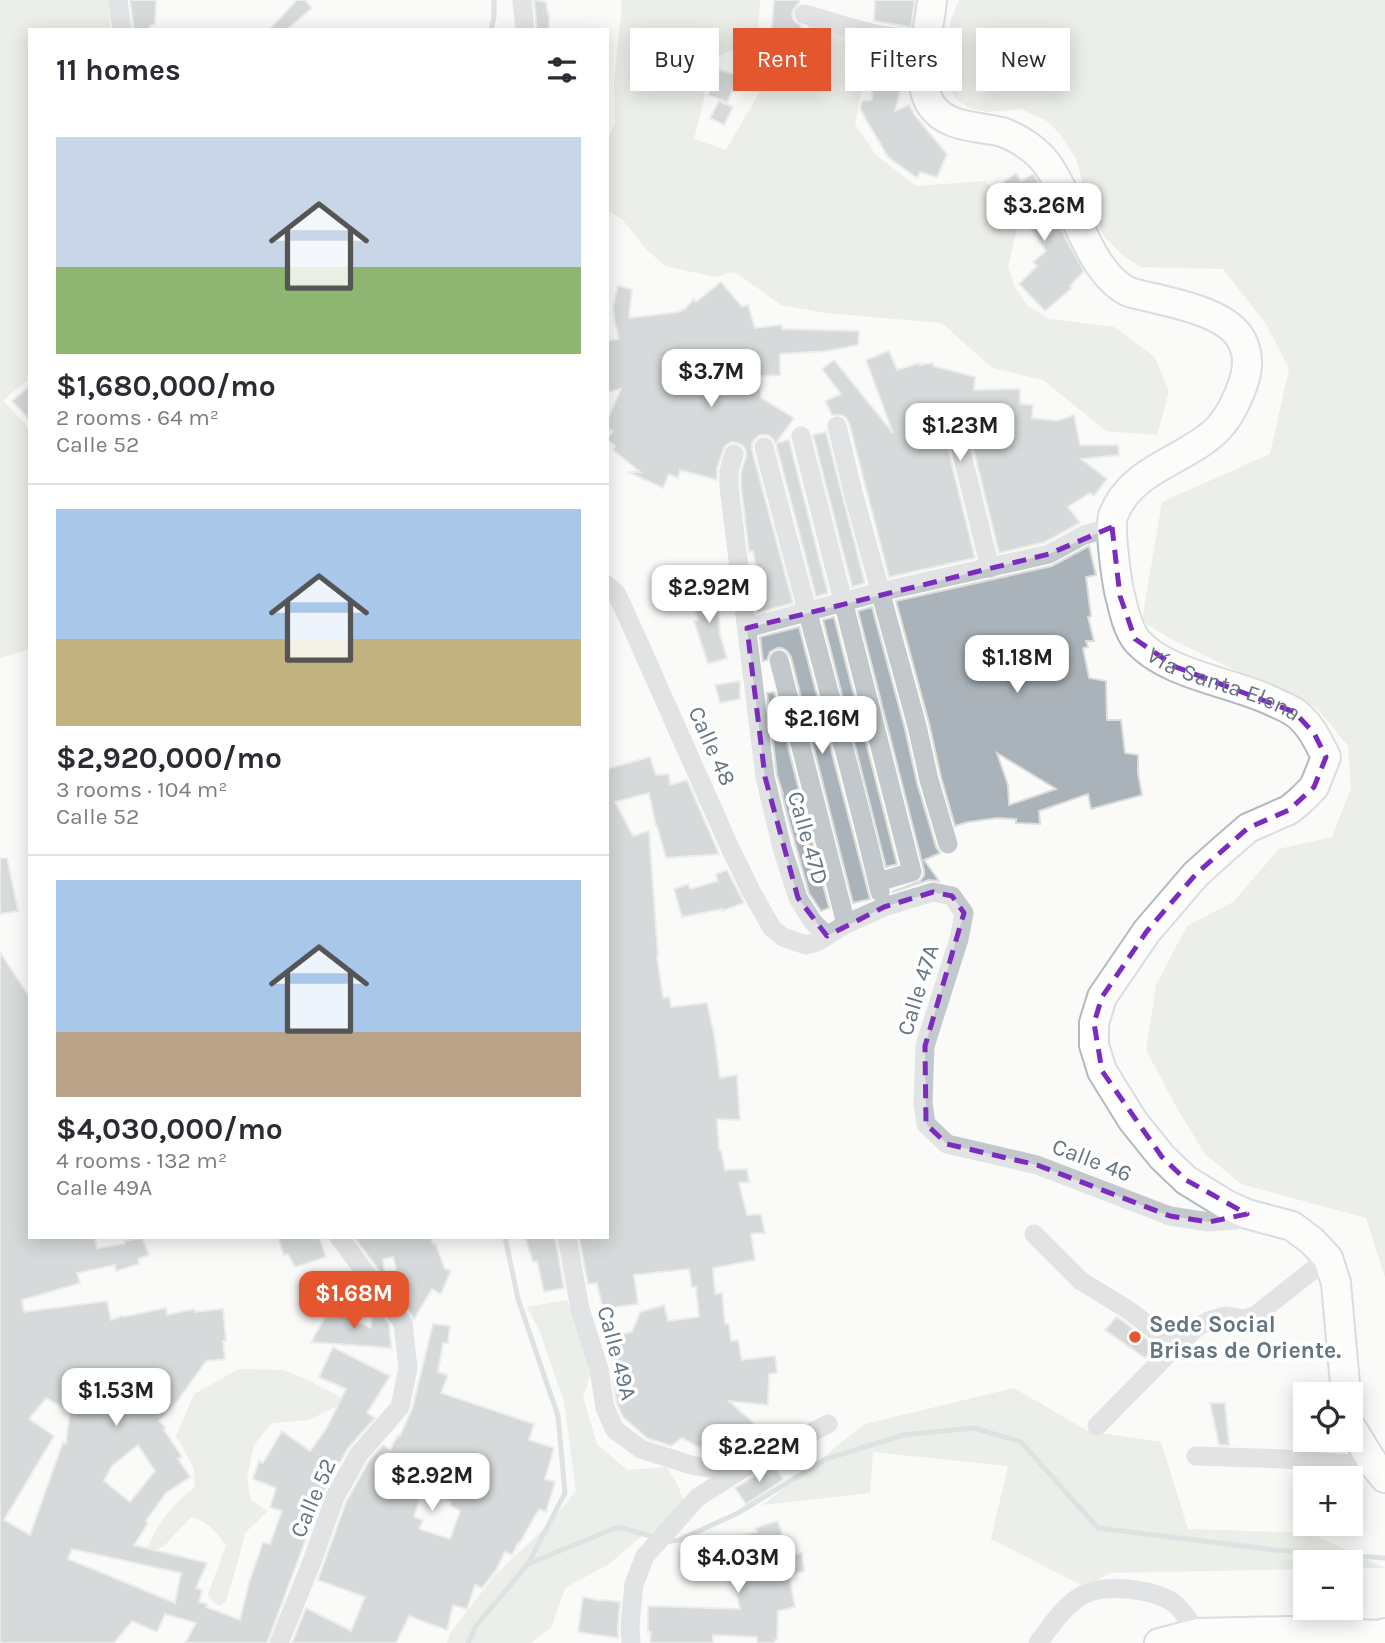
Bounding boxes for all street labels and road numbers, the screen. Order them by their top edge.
street label: Vía Santa Elena [1142,641,1306,727]
street label: Calle 48 [683,702,741,790]
street label: Calle 47D [782,788,834,888]
street label: Calle 47A [891,941,945,1039]
street label: Calle 46 [1048,1133,1136,1187]
street label: Calle 49A [591,1303,643,1403]
street label: Calle 52 [284,1454,342,1542]

